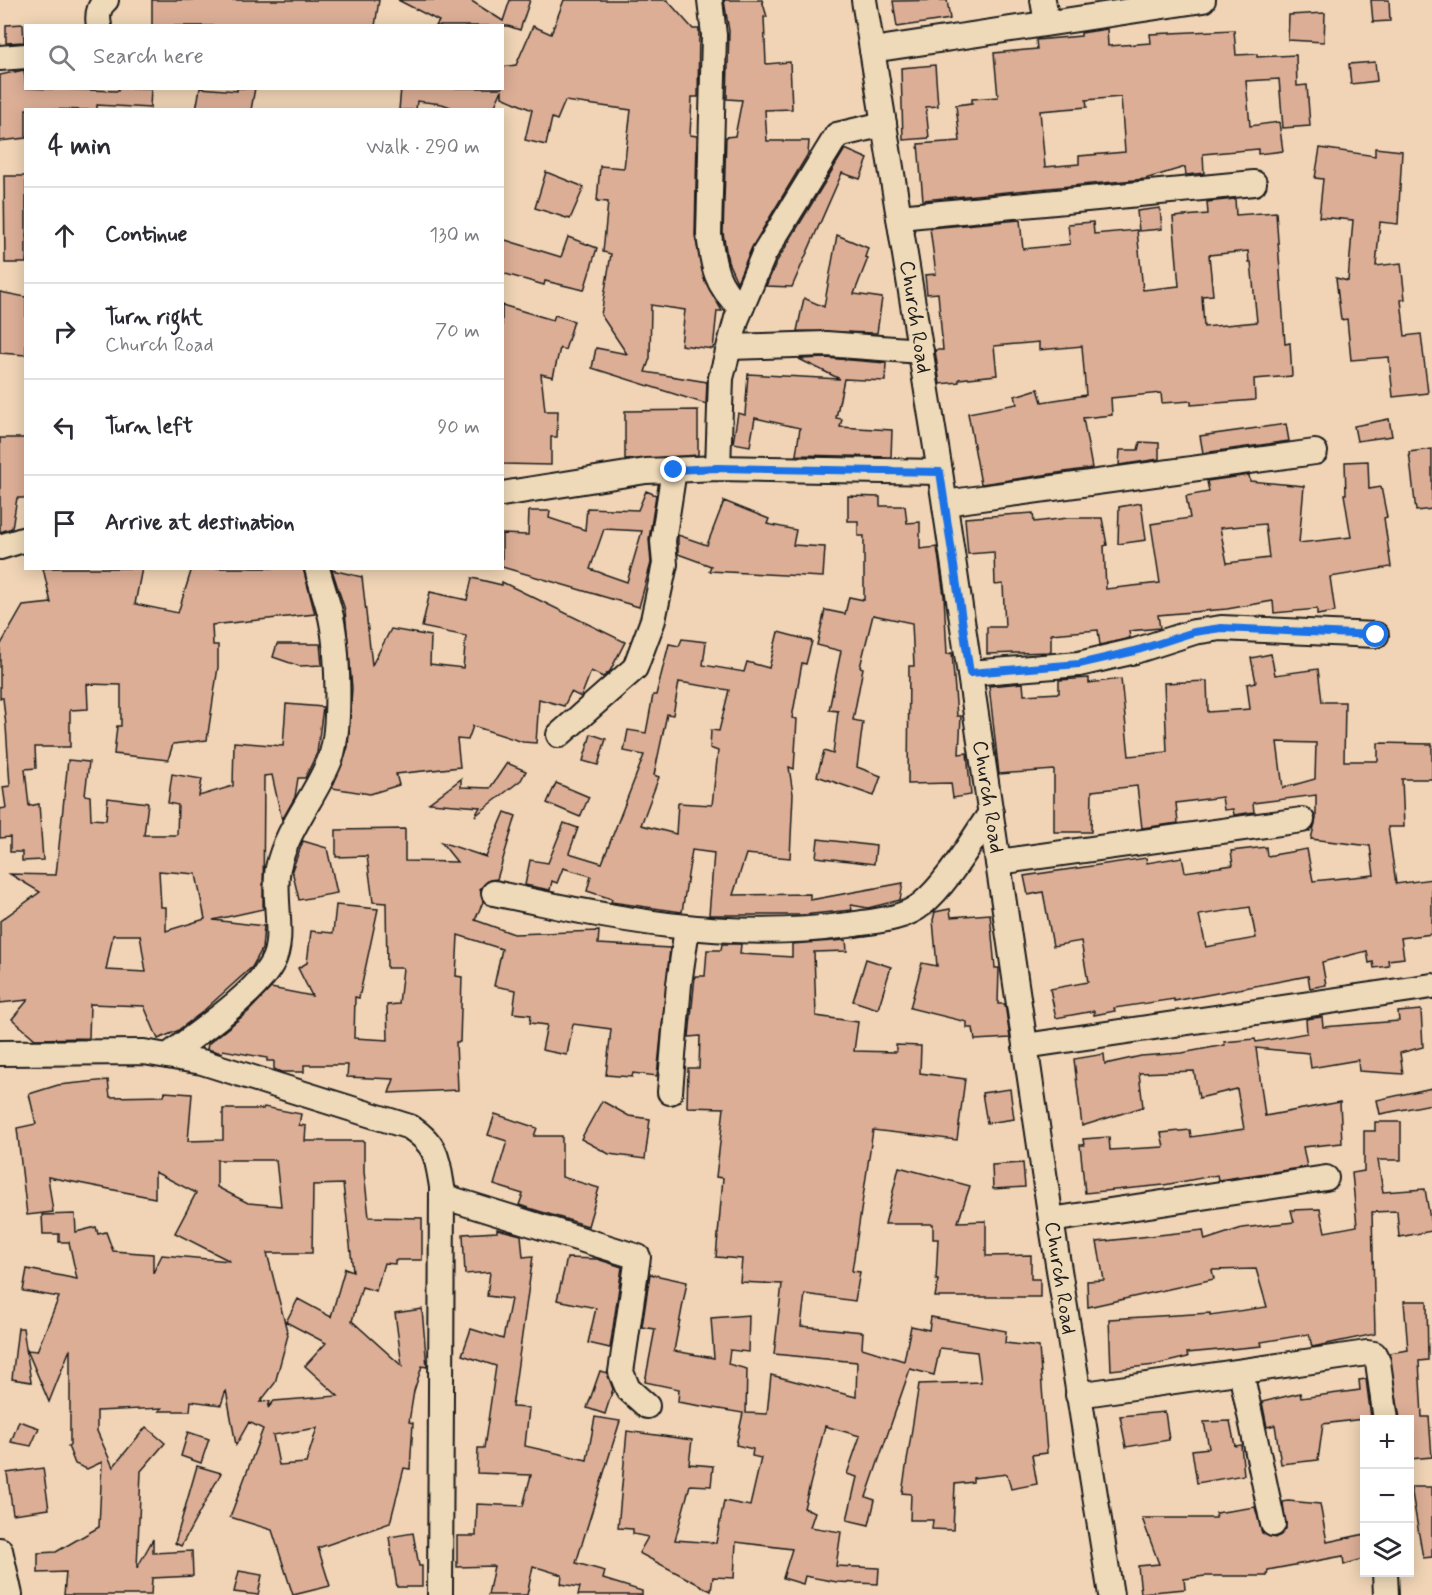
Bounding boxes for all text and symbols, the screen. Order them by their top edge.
search box [24,24,504,90]
icon: search [45,41,78,74]
text: Search here [93,43,204,71]
text: 4 min [48,130,111,164]
text: Walk · 290 m [366,134,480,161]
icon: ahead [48,219,81,252]
text: Continue [105,221,187,249]
text: 130 m [429,222,480,249]
street label: Church Road [892,258,938,376]
text: Turn right [105,304,203,332]
icon: right [48,315,81,348]
text: 70 m [435,318,480,345]
text: Church Road [105,332,214,359]
icon: left [48,411,81,444]
text: Turn left [105,413,193,441]
text: 90 m [437,414,480,441]
route end [660,456,686,482]
icon: arrive [48,507,81,540]
text: Arrive at destination [105,509,295,537]
route start [1362,621,1388,647]
street label: Church Road [965,738,1011,856]
street label: Church Road [1037,1219,1083,1337]
map controls [1360,1415,1414,1577]
button: + [1360,1415,1414,1469]
button: − [1360,1469,1414,1523]
button: layers [1360,1523,1414,1577]

